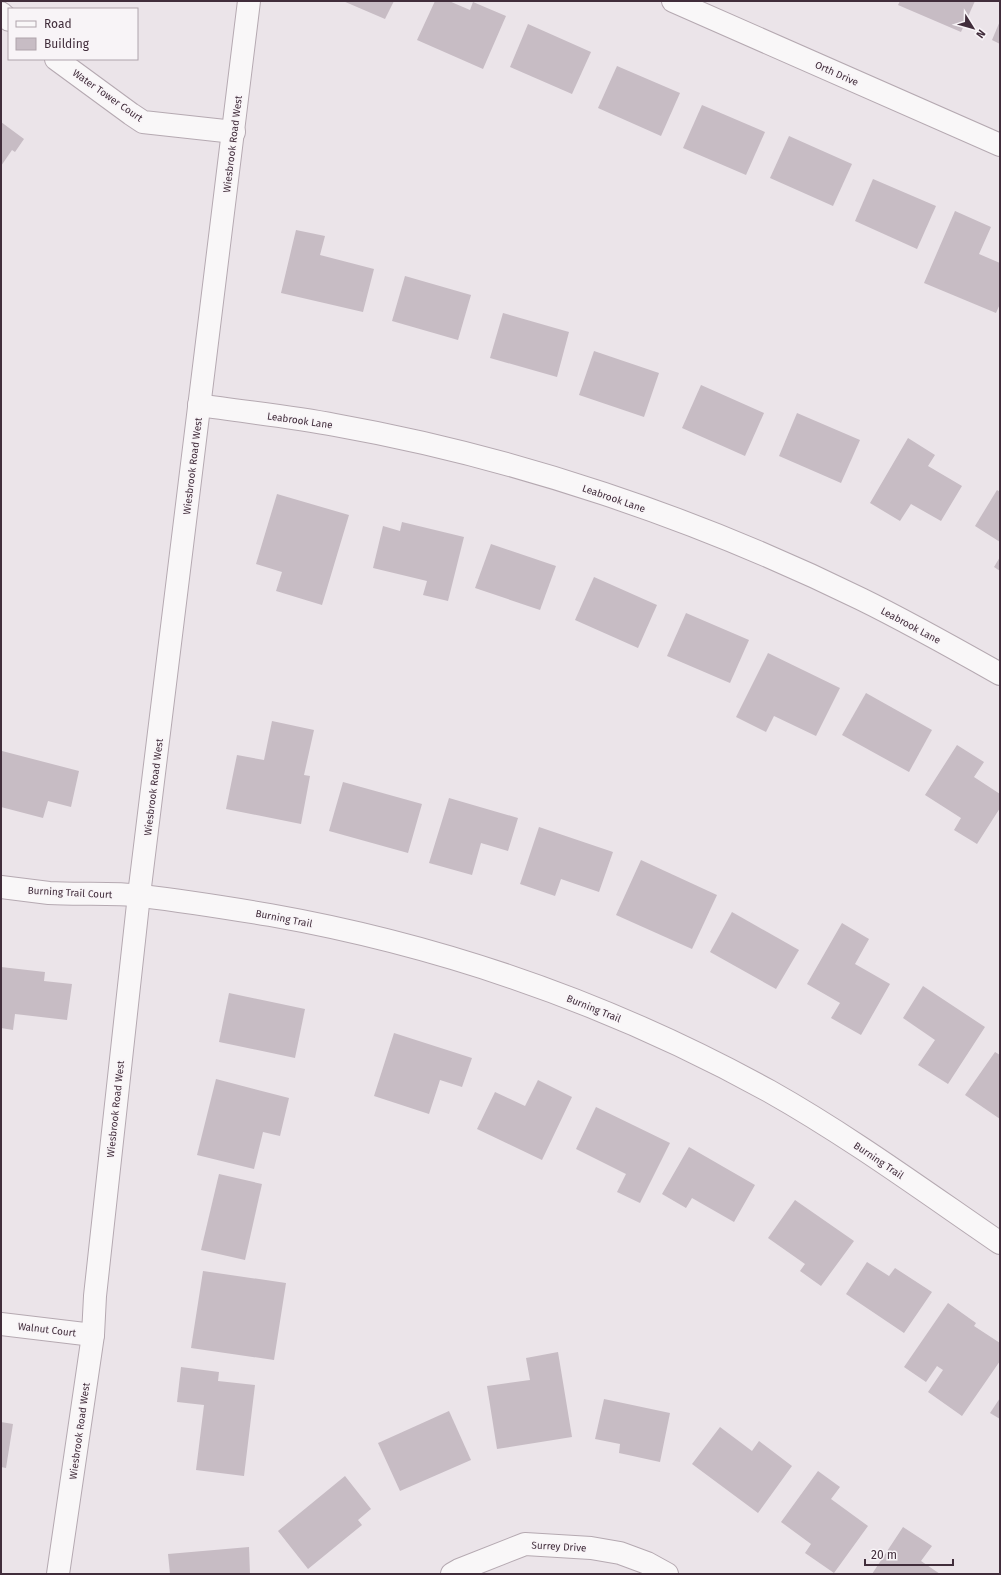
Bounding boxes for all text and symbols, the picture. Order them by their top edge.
legend [8,8,138,60]
north arrow [953,8,993,48]
text: Road [44,17,72,31]
text: N [973,27,988,41]
text: Building [44,37,90,51]
street label: Orth Drive [813,59,860,89]
street label: Water Tower Court [70,67,145,125]
street label: Wiesbrook Road West [221,94,245,193]
street label: Leabrook Lane [266,410,333,432]
street label: Wiesbrook Road West [181,416,205,515]
street label: Leabrook Lane [580,483,647,515]
street label: Leabrook Lane [879,605,943,647]
street label: Wiesbrook Road West [142,737,166,836]
street label: Burning Trail Court [27,885,113,901]
street label: Burning Trail [254,908,313,930]
street label: Burning Trail [565,993,623,1025]
street label: Wiesbrook Road West [105,1059,127,1158]
street label: Burning Trail [851,1140,906,1182]
street label: Walnut Court [17,1320,77,1340]
street label: Wiesbrook Road West [67,1382,93,1480]
street label: Surrey Drive [531,1540,587,1554]
scale bar [865,1541,953,1567]
text: 20 m [871,1548,897,1562]

